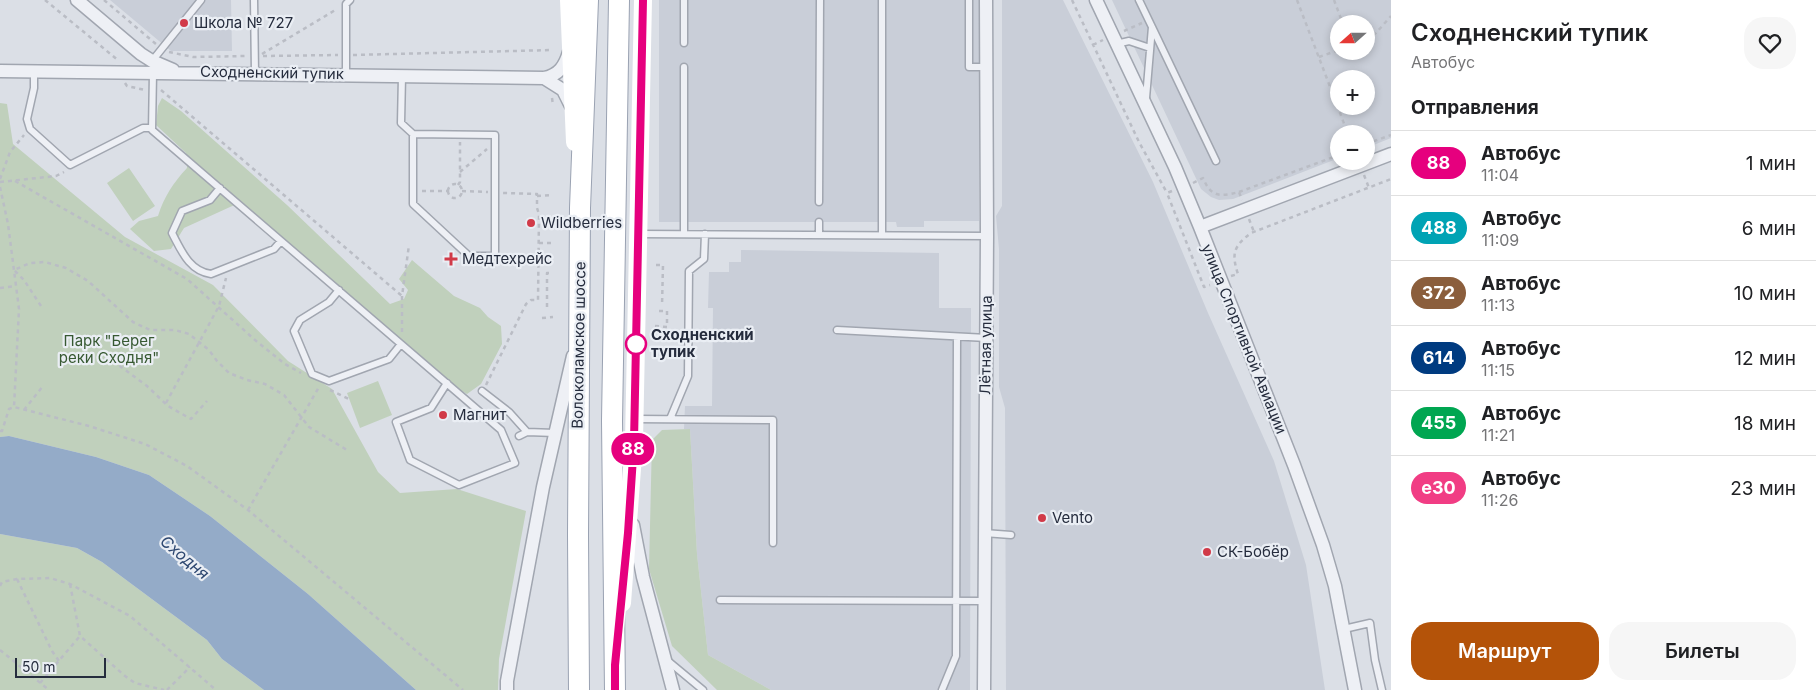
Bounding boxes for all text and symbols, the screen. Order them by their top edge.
place label: Школа № 727 [194,13,293,32]
north arrow [1330,15,1375,60]
map controls [1330,15,1375,170]
marker: Школа № 727 [178,17,190,29]
button: heart [1744,17,1796,69]
text: Сходненский тупик [1411,18,1648,47]
text: Автобус [1411,52,1475,72]
street label: Сходненский тупик [200,62,344,83]
button: + [1330,70,1375,115]
text: Отправления [1411,96,1539,119]
button: − [1330,125,1375,170]
text: Автобус [1481,142,1561,165]
text: 88 [1427,152,1450,173]
text: 1 мин [1746,152,1796,175]
text: 11:04 [1481,165,1519,185]
text: Автобус [1482,207,1562,230]
place label: Wildberries [541,213,622,232]
marker: Wildberries [525,217,537,229]
text: 488 [1421,217,1457,238]
text: 6 мин [1742,217,1796,240]
text: 11:09 [1482,230,1519,250]
street label: улица Спортивной Авиации [1198,241,1291,437]
place label: Медтехрейс [462,249,552,268]
marker: Медтехрейс [444,252,458,266]
street label: Волоколамское шоссе [568,261,589,429]
text: Автобус [1481,272,1561,295]
text: 372 [1422,282,1455,303]
text: 10 мин [1734,282,1796,305]
street label: Лётная улица [975,295,996,395]
text: 11:13 [1481,295,1515,315]
place label: Сходненский тупик [651,325,754,361]
park label: Парк "Берег реки Сходня" [59,331,159,367]
marker: Сходненский тупик [625,333,647,355]
text: Автобус [1481,337,1561,360]
text: 614 [1423,347,1454,368]
text: 12 мин [1734,347,1796,370]
text: 11:15 [1481,360,1515,380]
text: Автобус [1481,402,1561,425]
place label: Магнит [453,405,506,424]
marker: Магнит [437,409,449,421]
text: 455 [1421,412,1456,433]
text: 18 мин [1734,412,1796,435]
text: 11:21 [1481,425,1515,445]
line badge: 88 [610,433,656,465]
text: 88 [621,438,645,459]
text: Автобус [1481,467,1561,490]
text: е30 [1421,477,1456,498]
text: 23 мин [1730,477,1796,500]
text: 11:26 [1481,490,1518,510]
place label: Vento [1052,508,1093,527]
marker: Vento [1036,512,1048,524]
water label: Сходня [156,531,214,583]
place label: СК-Бобёр [1217,542,1289,561]
marker: СК-Бобёр [1201,546,1213,558]
button: Маршрут [1411,622,1599,680]
button: Билеты [1609,622,1796,680]
scale bar [15,655,106,678]
text: 50 m [22,658,56,675]

